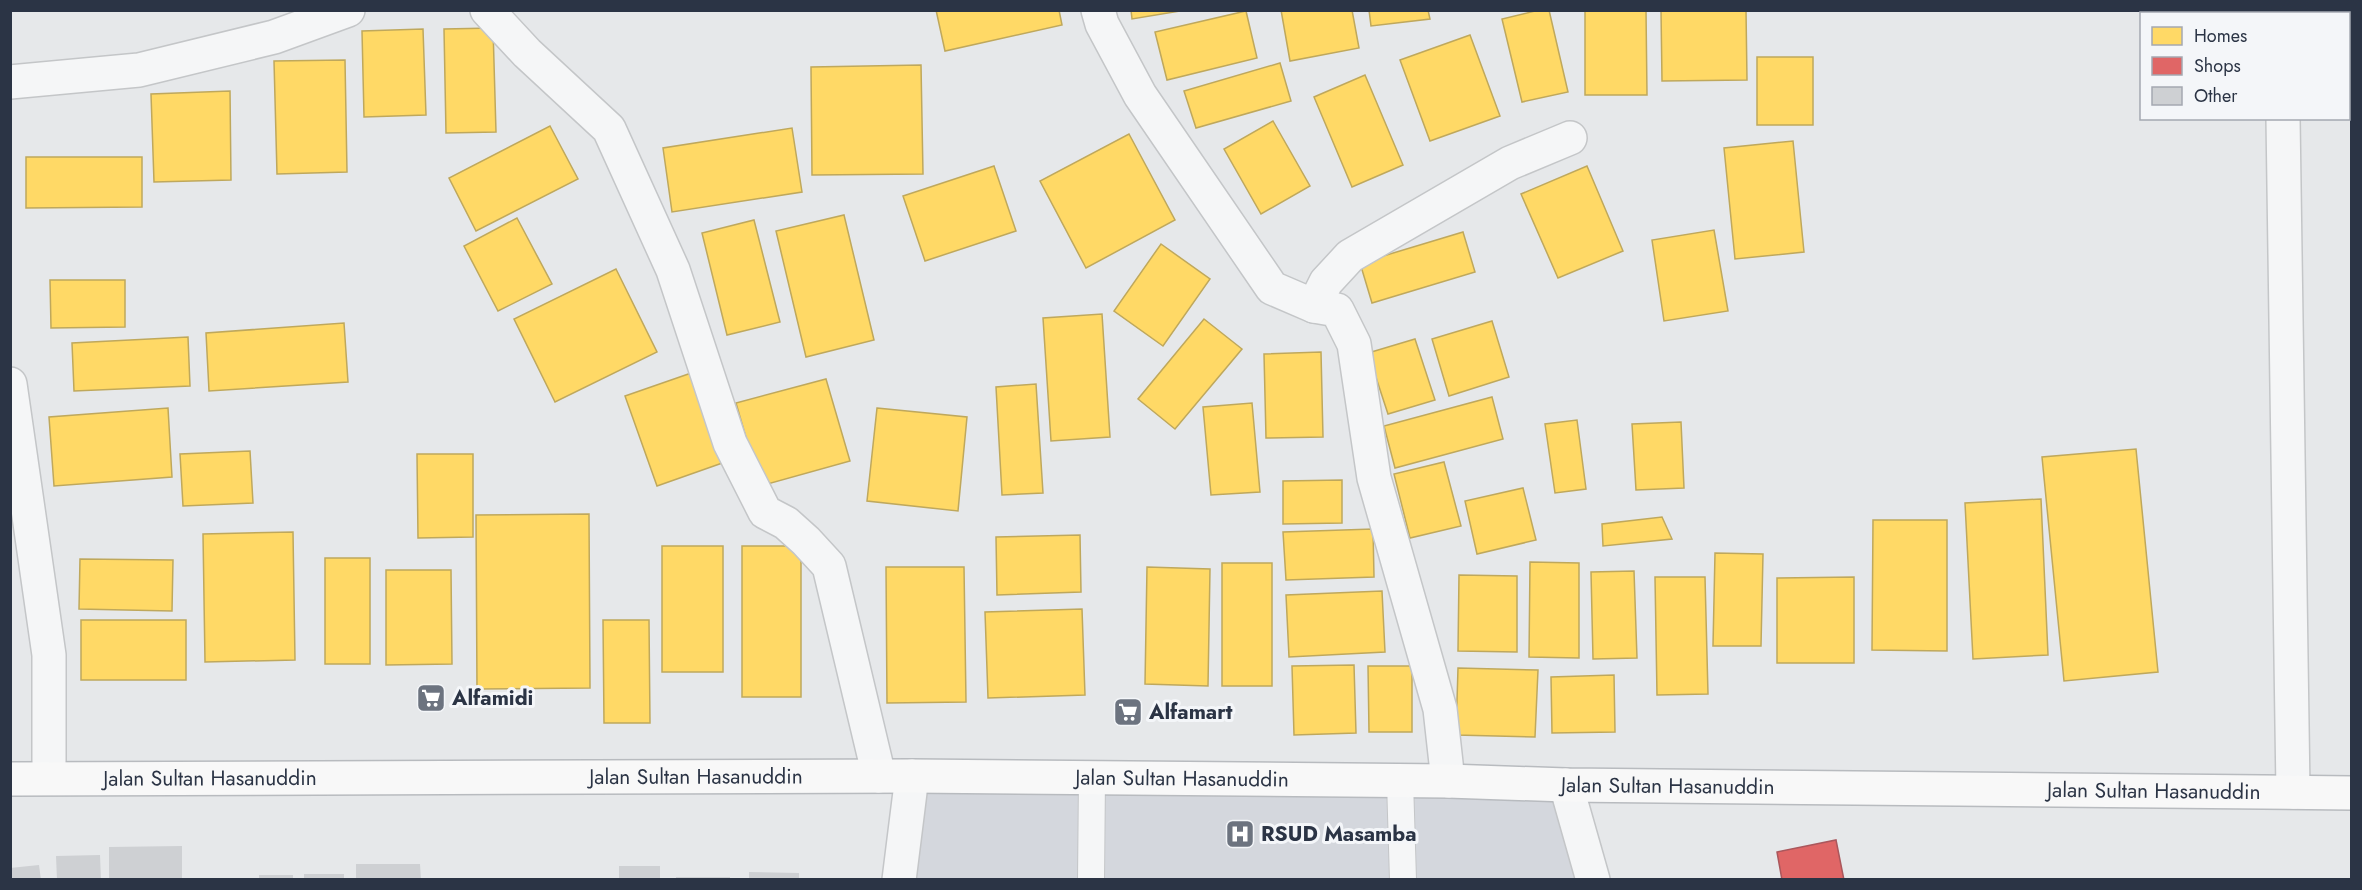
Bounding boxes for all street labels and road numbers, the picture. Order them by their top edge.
street label: Jalan Sultan Hasanuddin [586,761,803,792]
street label: Jalan Sultan Hasanuddin [1072,762,1289,795]
street label: Jalan Sultan Hasanuddin [100,763,317,794]
street label: Jalan Sultan Hasanuddin [1558,770,1775,802]
street label: Jalan Sultan Hasanuddin [2044,775,2261,807]

